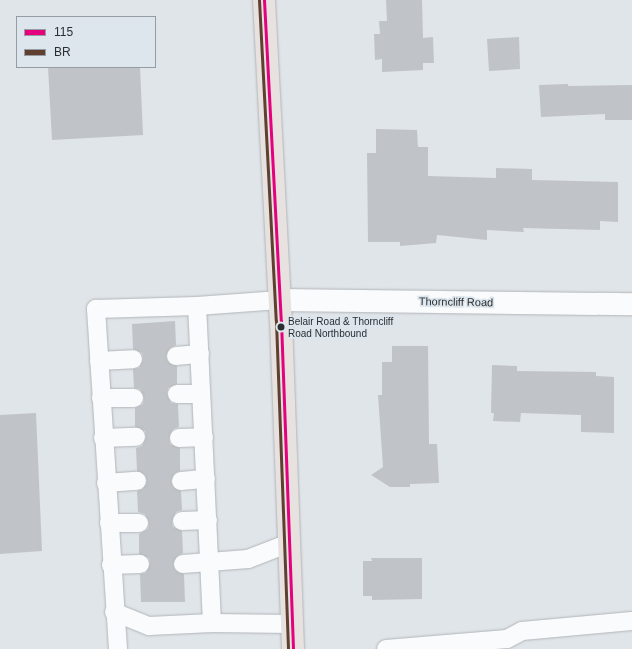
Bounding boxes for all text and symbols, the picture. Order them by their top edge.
legend [16,16,156,68]
text: 115 [54,25,73,39]
text: BR [54,45,71,59]
street label: Thorncliff Road [419,295,493,309]
place label: Belair Road & Thorncliff Road Northbound [288,315,393,338]
marker: Belair Road & Thorncliff Road Northbound [276,322,286,332]

